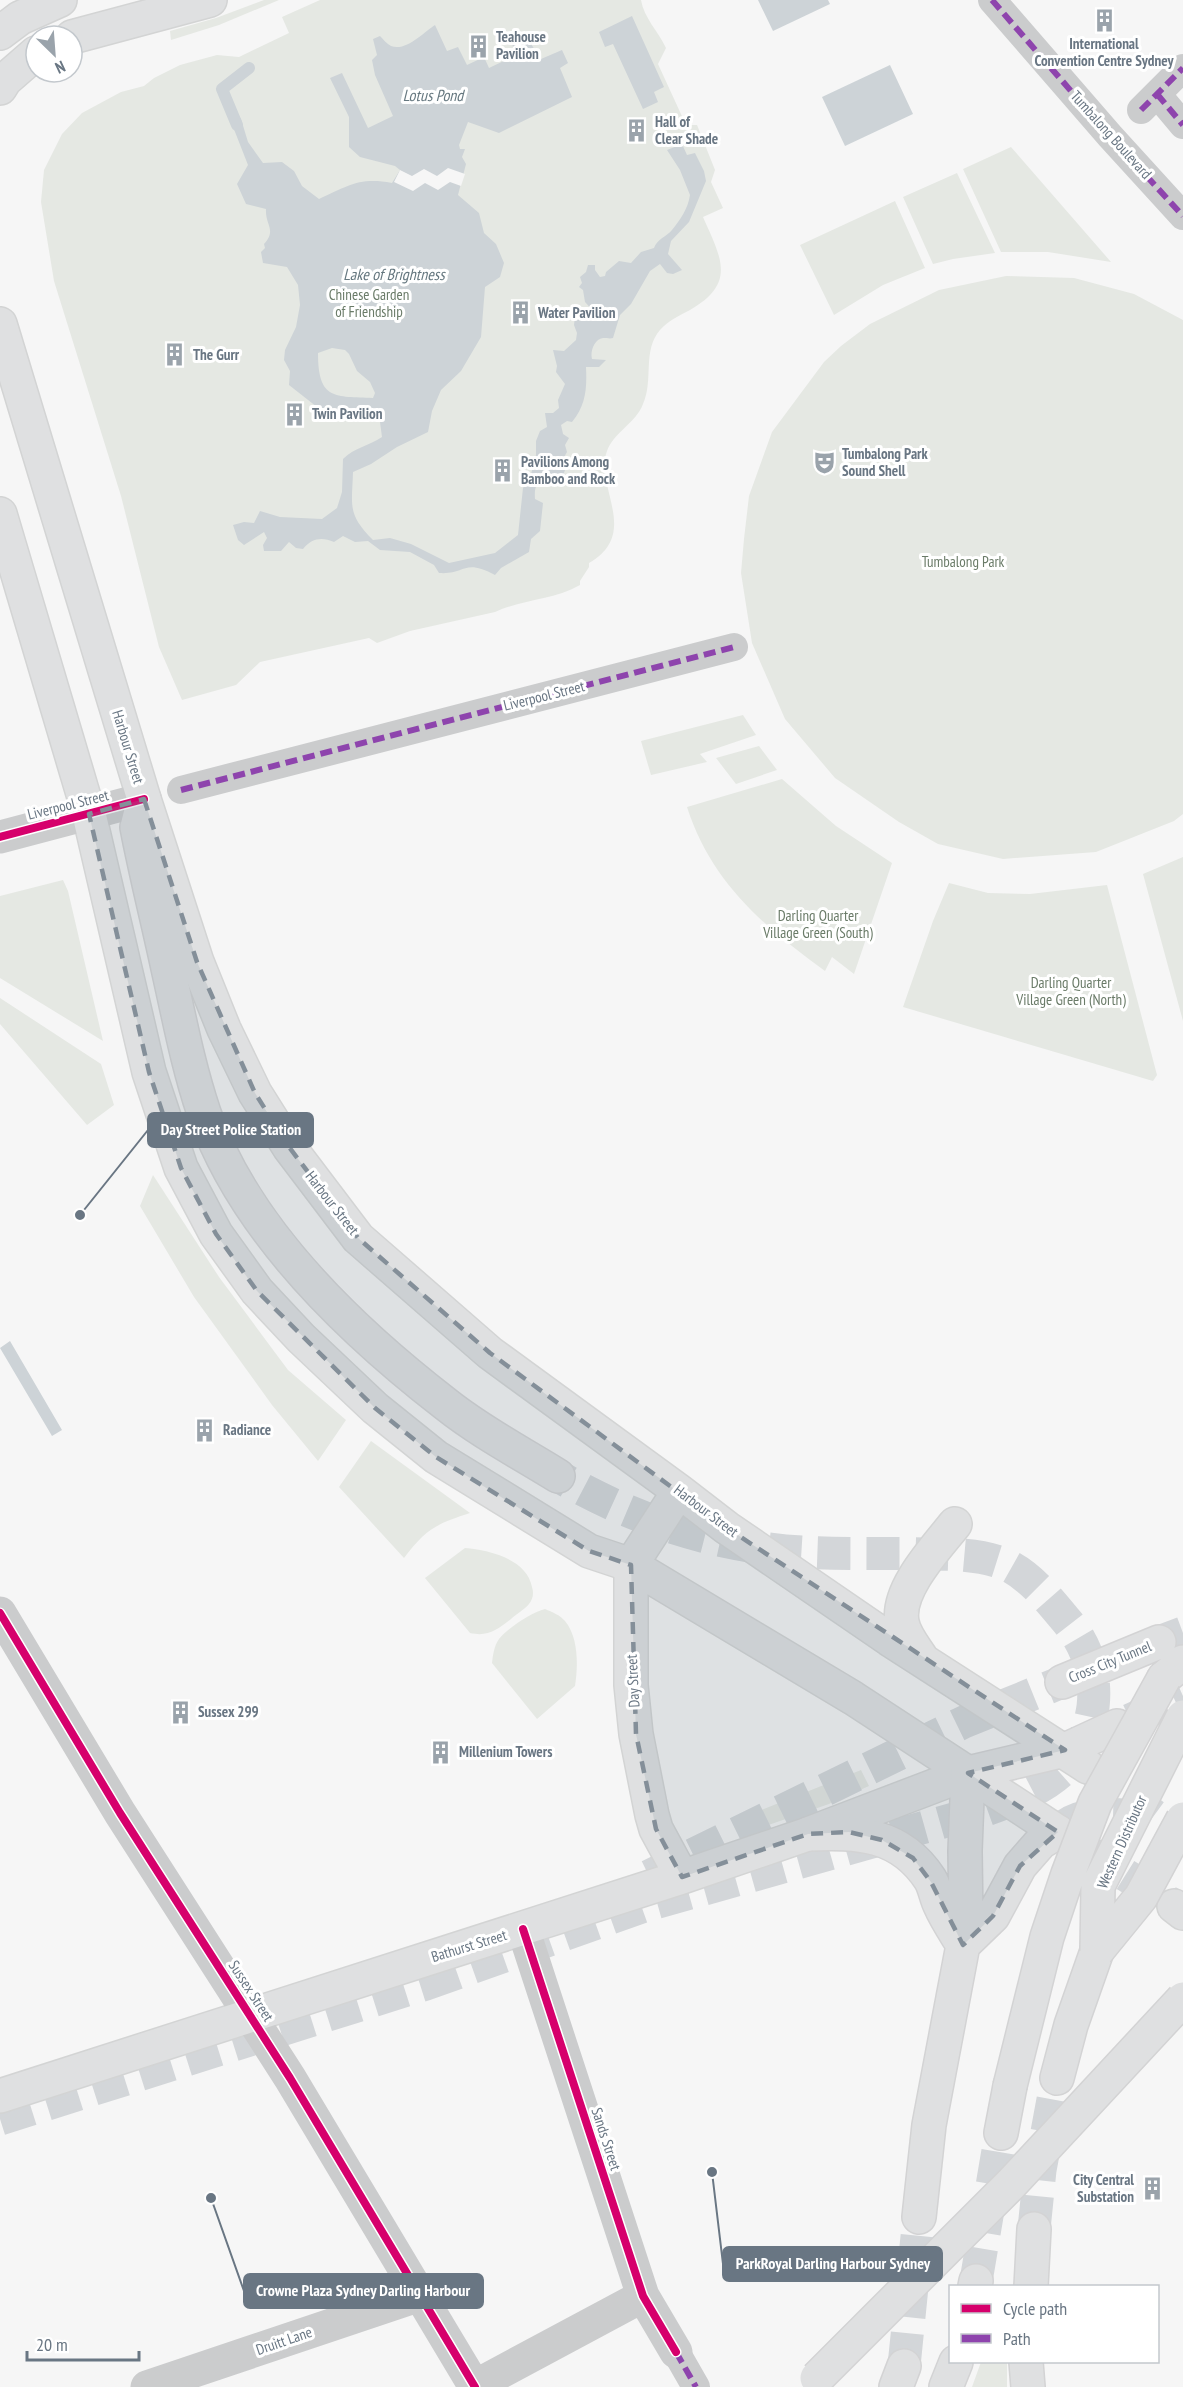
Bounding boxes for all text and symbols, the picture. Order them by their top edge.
building icon: International Convention Centre Sydney [1091,7,1117,33]
north arrow [24,24,84,84]
place label: Teahouse Pavilion [496,27,546,63]
building icon: Teahouse Pavilion [465,33,491,59]
place label: International Convention Centre Sydney [1034,34,1175,70]
text: N [52,57,68,78]
water label: Lotus Pond [403,85,465,105]
street label: Tumbalong Boulevard [1067,87,1156,183]
place label: Hall of Clear Shade [655,112,718,148]
building icon: Hall of Clear Shade [624,118,650,144]
water label: Lake of Brightness [343,264,446,284]
park label: Chinese Garden of Friendship [329,285,409,321]
building icon: Water Pavilion [507,300,533,326]
place label: Water Pavilion [537,303,616,322]
building icon: The Gurr [162,342,188,368]
place label: The Gurr [193,345,240,364]
building icon: Twin Pavilion [281,401,307,427]
place label: Twin Pavilion [312,404,383,423]
place label: Tumbalong Park Sound Shell [842,444,928,480]
theatre icon: Tumbalong Park Sound Shell [811,450,837,476]
place label: Pavilions Among Bamboo and Rock [521,452,616,488]
building icon: Pavilions Among Bamboo and Rock [490,458,516,484]
park label: Tumbalong Park [922,552,1005,571]
street label: Liverpool Street [501,676,586,715]
street label: Harbour Street [108,708,149,786]
street label: Liverpool Street [25,785,110,824]
park label: Darling Quarter Village Green (South) [762,906,873,942]
park label: Darling Quarter Village Green (North) [1015,973,1126,1009]
callout: Day Street Police Station [148,1113,313,1147]
text: Day Street Police Station [161,1119,301,1139]
street label: Harbour Street [302,1167,363,1238]
building icon: Radiance [192,1417,218,1443]
place label: Radiance [223,1420,271,1439]
street label: Harbour Street [670,1480,742,1541]
street label: Cross City Tunnel [1066,1636,1154,1687]
street label: Day Street [622,1654,643,1708]
building icon: Sussex 299 [167,1699,193,1725]
place label: Sussex 299 [198,1702,259,1721]
building icon: Millenium Towers [428,1739,454,1765]
place label: Millenium Towers [459,1742,552,1761]
street label: Western Distributor [1092,1791,1151,1891]
street label: Bathurst Street [429,1925,509,1966]
street label: Sussex Street [225,1957,278,2025]
street label: Sands Street [587,2105,626,2173]
place label: City Central Substation [1073,2170,1134,2206]
building icon: City Central Substation [1139,2176,1165,2202]
callout: ParkRoyal Darling Harbour Sydney [723,2247,942,2281]
text: ParkRoyal Darling Harbour Sydney [736,2253,931,2273]
callout: Crowne Plaza Sydney Darling Harbour [244,2274,483,2308]
text: Crowne Plaza Sydney Darling Harbour [256,2280,470,2300]
legend [949,2285,1159,2363]
text: Cycle path [1003,2297,1067,2320]
street label: Druitt Lane [253,2322,314,2359]
scale bar [27,2324,140,2362]
text: Path [1003,2327,1031,2350]
text: 20 m [36,2333,68,2356]

